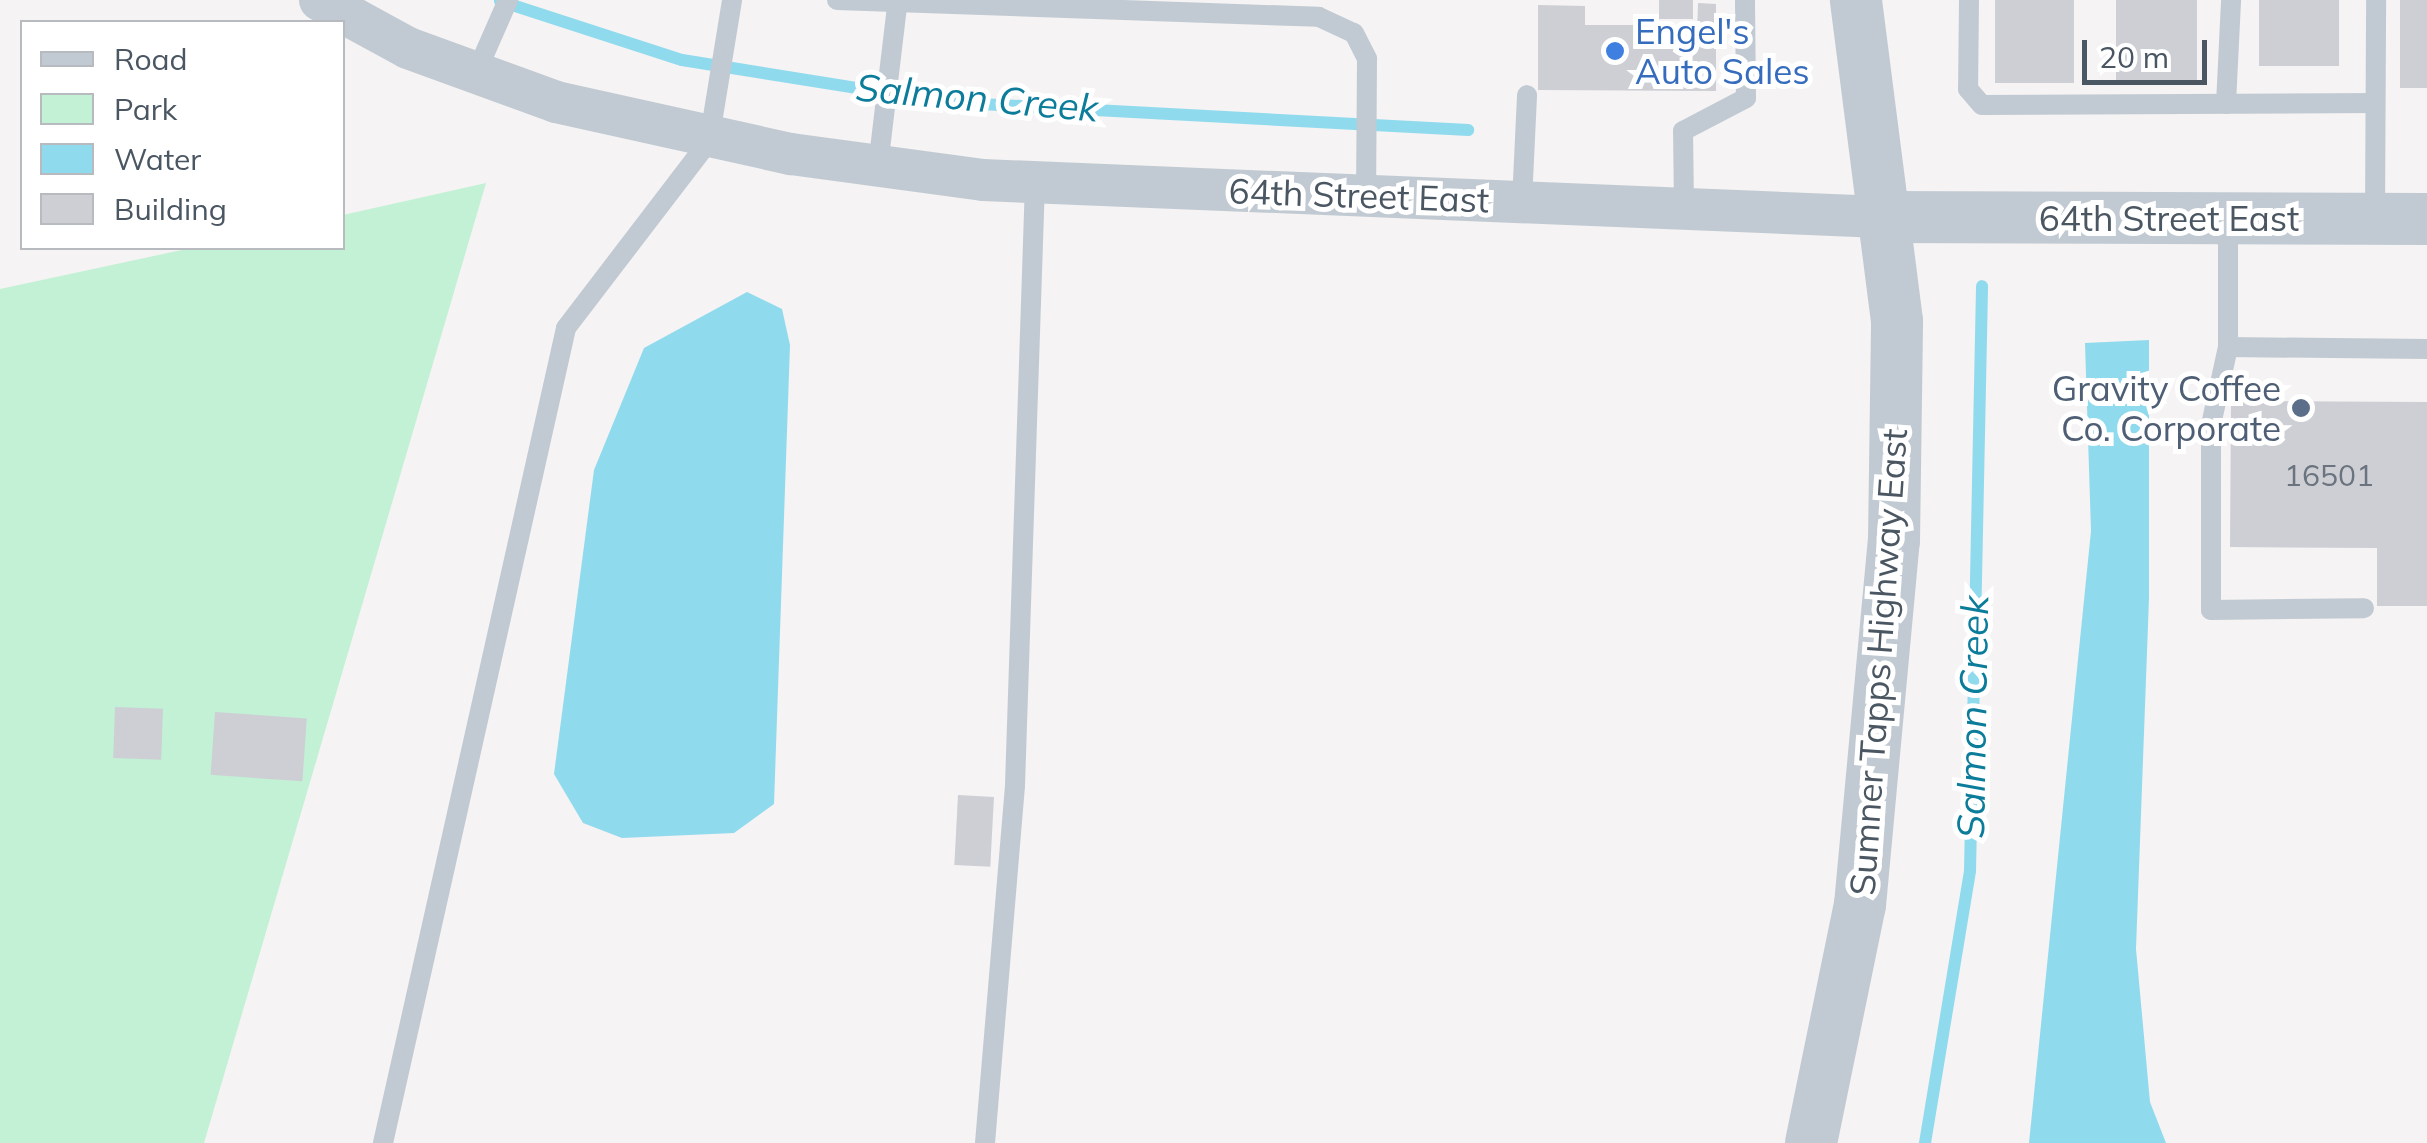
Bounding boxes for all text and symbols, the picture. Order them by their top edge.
place label: Engel's Auto Sales [1635,10,1810,92]
legend [20,20,345,250]
scale bar [2087,20,2212,82]
text: 20 m [2099,38,2169,76]
text: Road [114,40,188,78]
marker: Engel's Auto Sales [1604,40,1626,62]
water label: Salmon Creek [854,65,1100,131]
text: Park [114,90,177,128]
text: Water [114,140,201,178]
street label: 64th Street East [1228,169,1490,221]
text: Building [114,190,227,228]
street label: 64th Street East [2039,197,2299,239]
place label: Gravity Coffee Co. Corporate [2052,367,2281,449]
marker: Gravity Coffee Co. Corporate [2290,397,2312,419]
street label: Sumner Tapps Highway East [1841,427,1915,897]
house number: 16501 [2284,457,2374,493]
water label: Salmon Creek [1948,595,1998,839]

